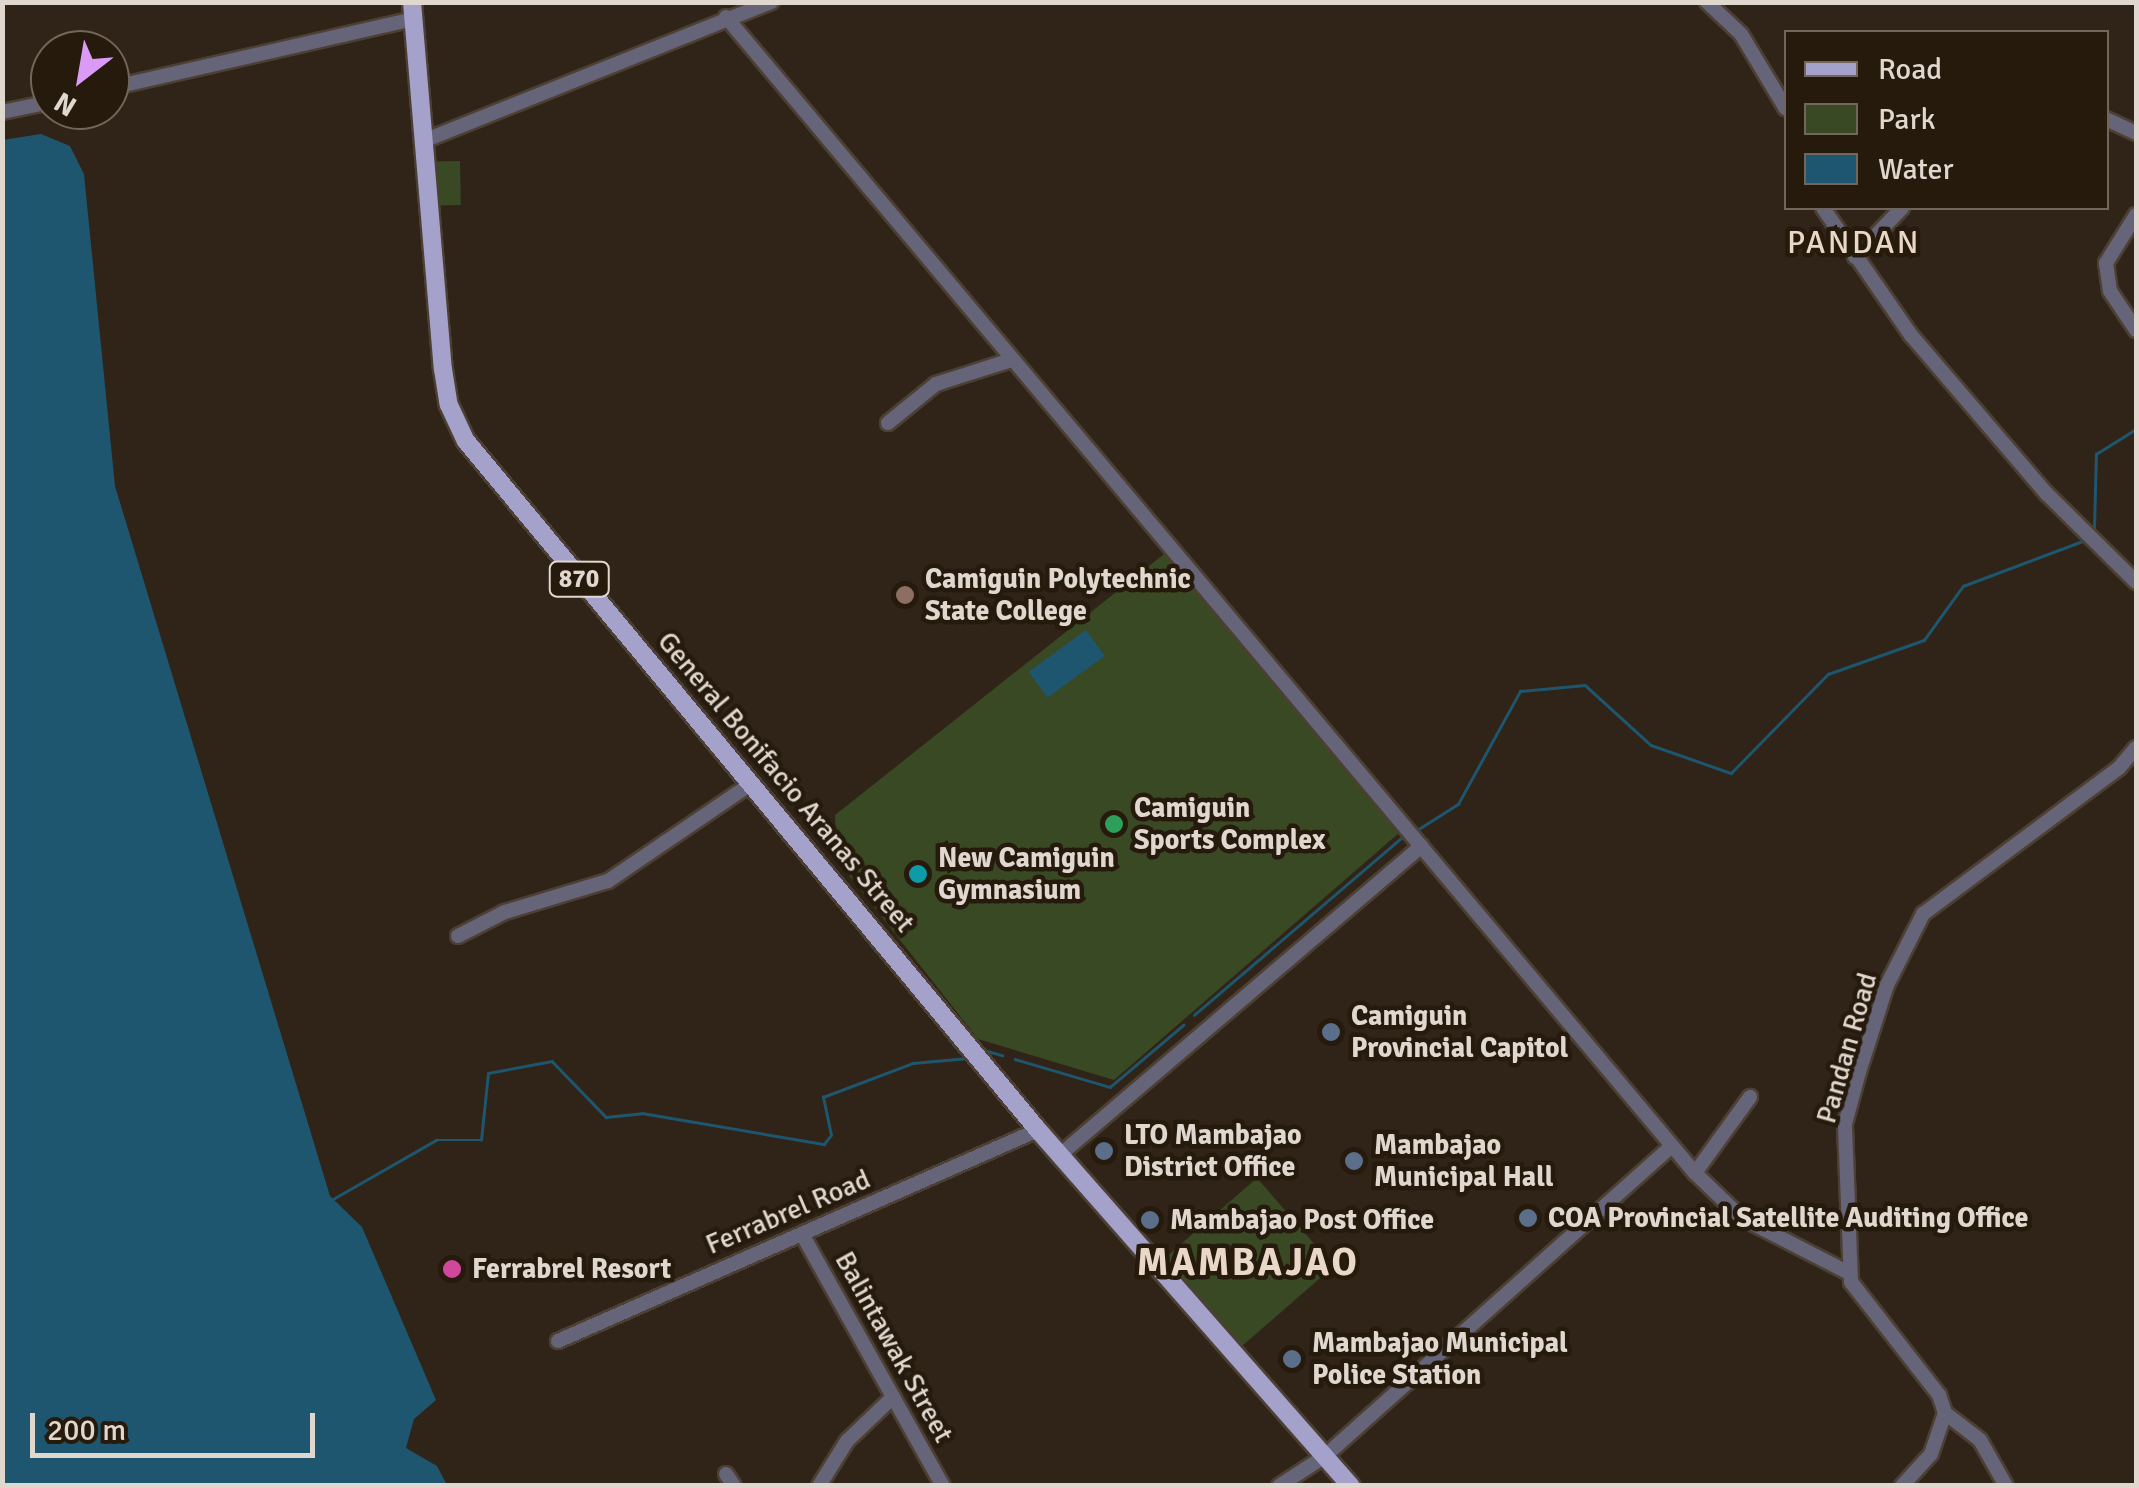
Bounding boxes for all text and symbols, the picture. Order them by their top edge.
north arrow [30,30,130,130]
legend [1784,30,2109,210]
text: Road [1878,51,1942,88]
text: N [48,84,83,124]
text: Park [1878,101,1936,138]
text: Water [1878,151,1954,188]
district label: PANDAN [1787,224,1921,262]
road number: 870 [546,559,612,599]
place label: Camiguin Polytechnic State College [925,562,1191,628]
marker: Camiguin Polytechnic State College [894,584,916,606]
street label: General Bonifacio Aranas Street [650,625,922,939]
place label: Camiguin Sports Complex [1134,791,1326,857]
marker: Camiguin Sports Complex [1103,813,1125,835]
place label: New Camiguin Gymnasium [938,841,1115,907]
marker: New Camiguin Gymnasium [907,863,929,885]
street label: Pandan Road [1809,969,1885,1127]
place label: Camiguin Provincial Capitol [1351,999,1568,1065]
marker: Camiguin Provincial Capitol [1320,1021,1342,1043]
place label: LTO Mambajao District Office [1124,1118,1302,1184]
place label: Mambajao Municipal Hall [1374,1128,1553,1194]
marker: LTO Mambajao District Office [1093,1140,1115,1162]
marker: Mambajao Municipal Hall [1343,1150,1365,1172]
street label: Ferrabrel Road [701,1162,875,1262]
place label: COA Provincial Satellite Auditing Office [1548,1201,2028,1235]
place label: Mambajao Post Office [1170,1203,1434,1237]
marker: COA Provincial Satellite Auditing Office [1517,1207,1539,1229]
marker: Mambajao Post Office [1139,1209,1161,1231]
district label: MAMBAJAO [1137,1240,1359,1286]
street label: Balintawak Street [828,1246,960,1448]
place label: Ferrabrel Resort [472,1252,671,1286]
marker: Ferrabrel Resort [441,1258,463,1280]
place label: Mambajao Municipal Police Station [1312,1326,1568,1392]
marker: Mambajao Municipal Police Station [1281,1348,1303,1370]
scale bar [35,1393,320,1455]
text: 200 m [47,1412,126,1449]

